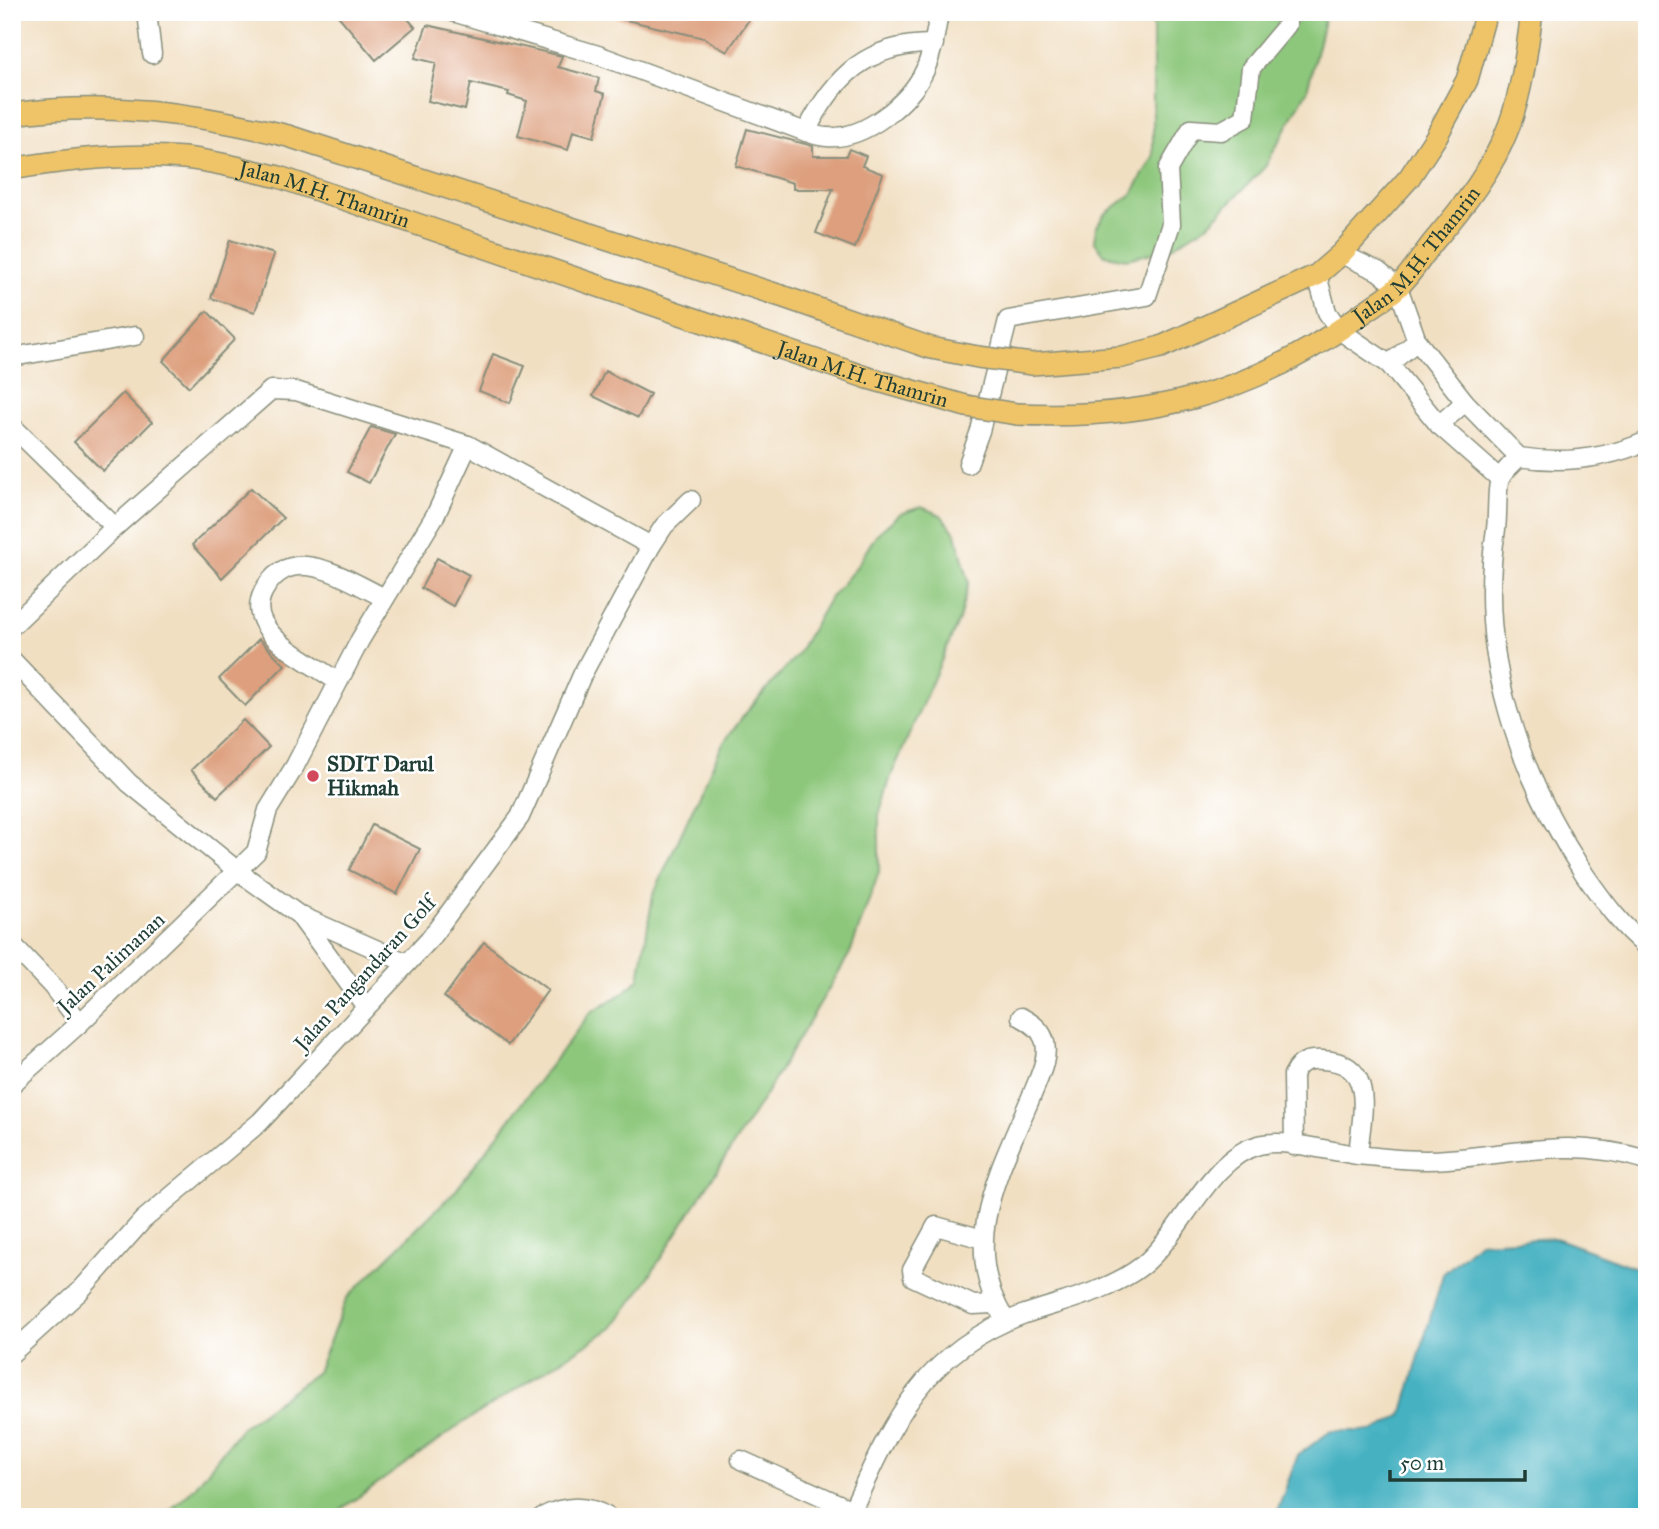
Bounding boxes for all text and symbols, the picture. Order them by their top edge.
street label: Jalan M.H. Thamrin [234,155,413,234]
street label: Jalan M.H. Thamrin [1346,181,1486,330]
street label: Jalan M.H. Thamrin [772,334,951,413]
place label: SDIT Darul Hikmah [327,751,435,801]
marker: SDIT Darul Hikmah [305,768,321,784]
street label: Jalan Pangandaran Golf [287,888,444,1057]
street label: Jalan Palimanan [50,907,170,1021]
scale bar [1390,1438,1524,1482]
text: 50 m [1400,1450,1445,1476]

